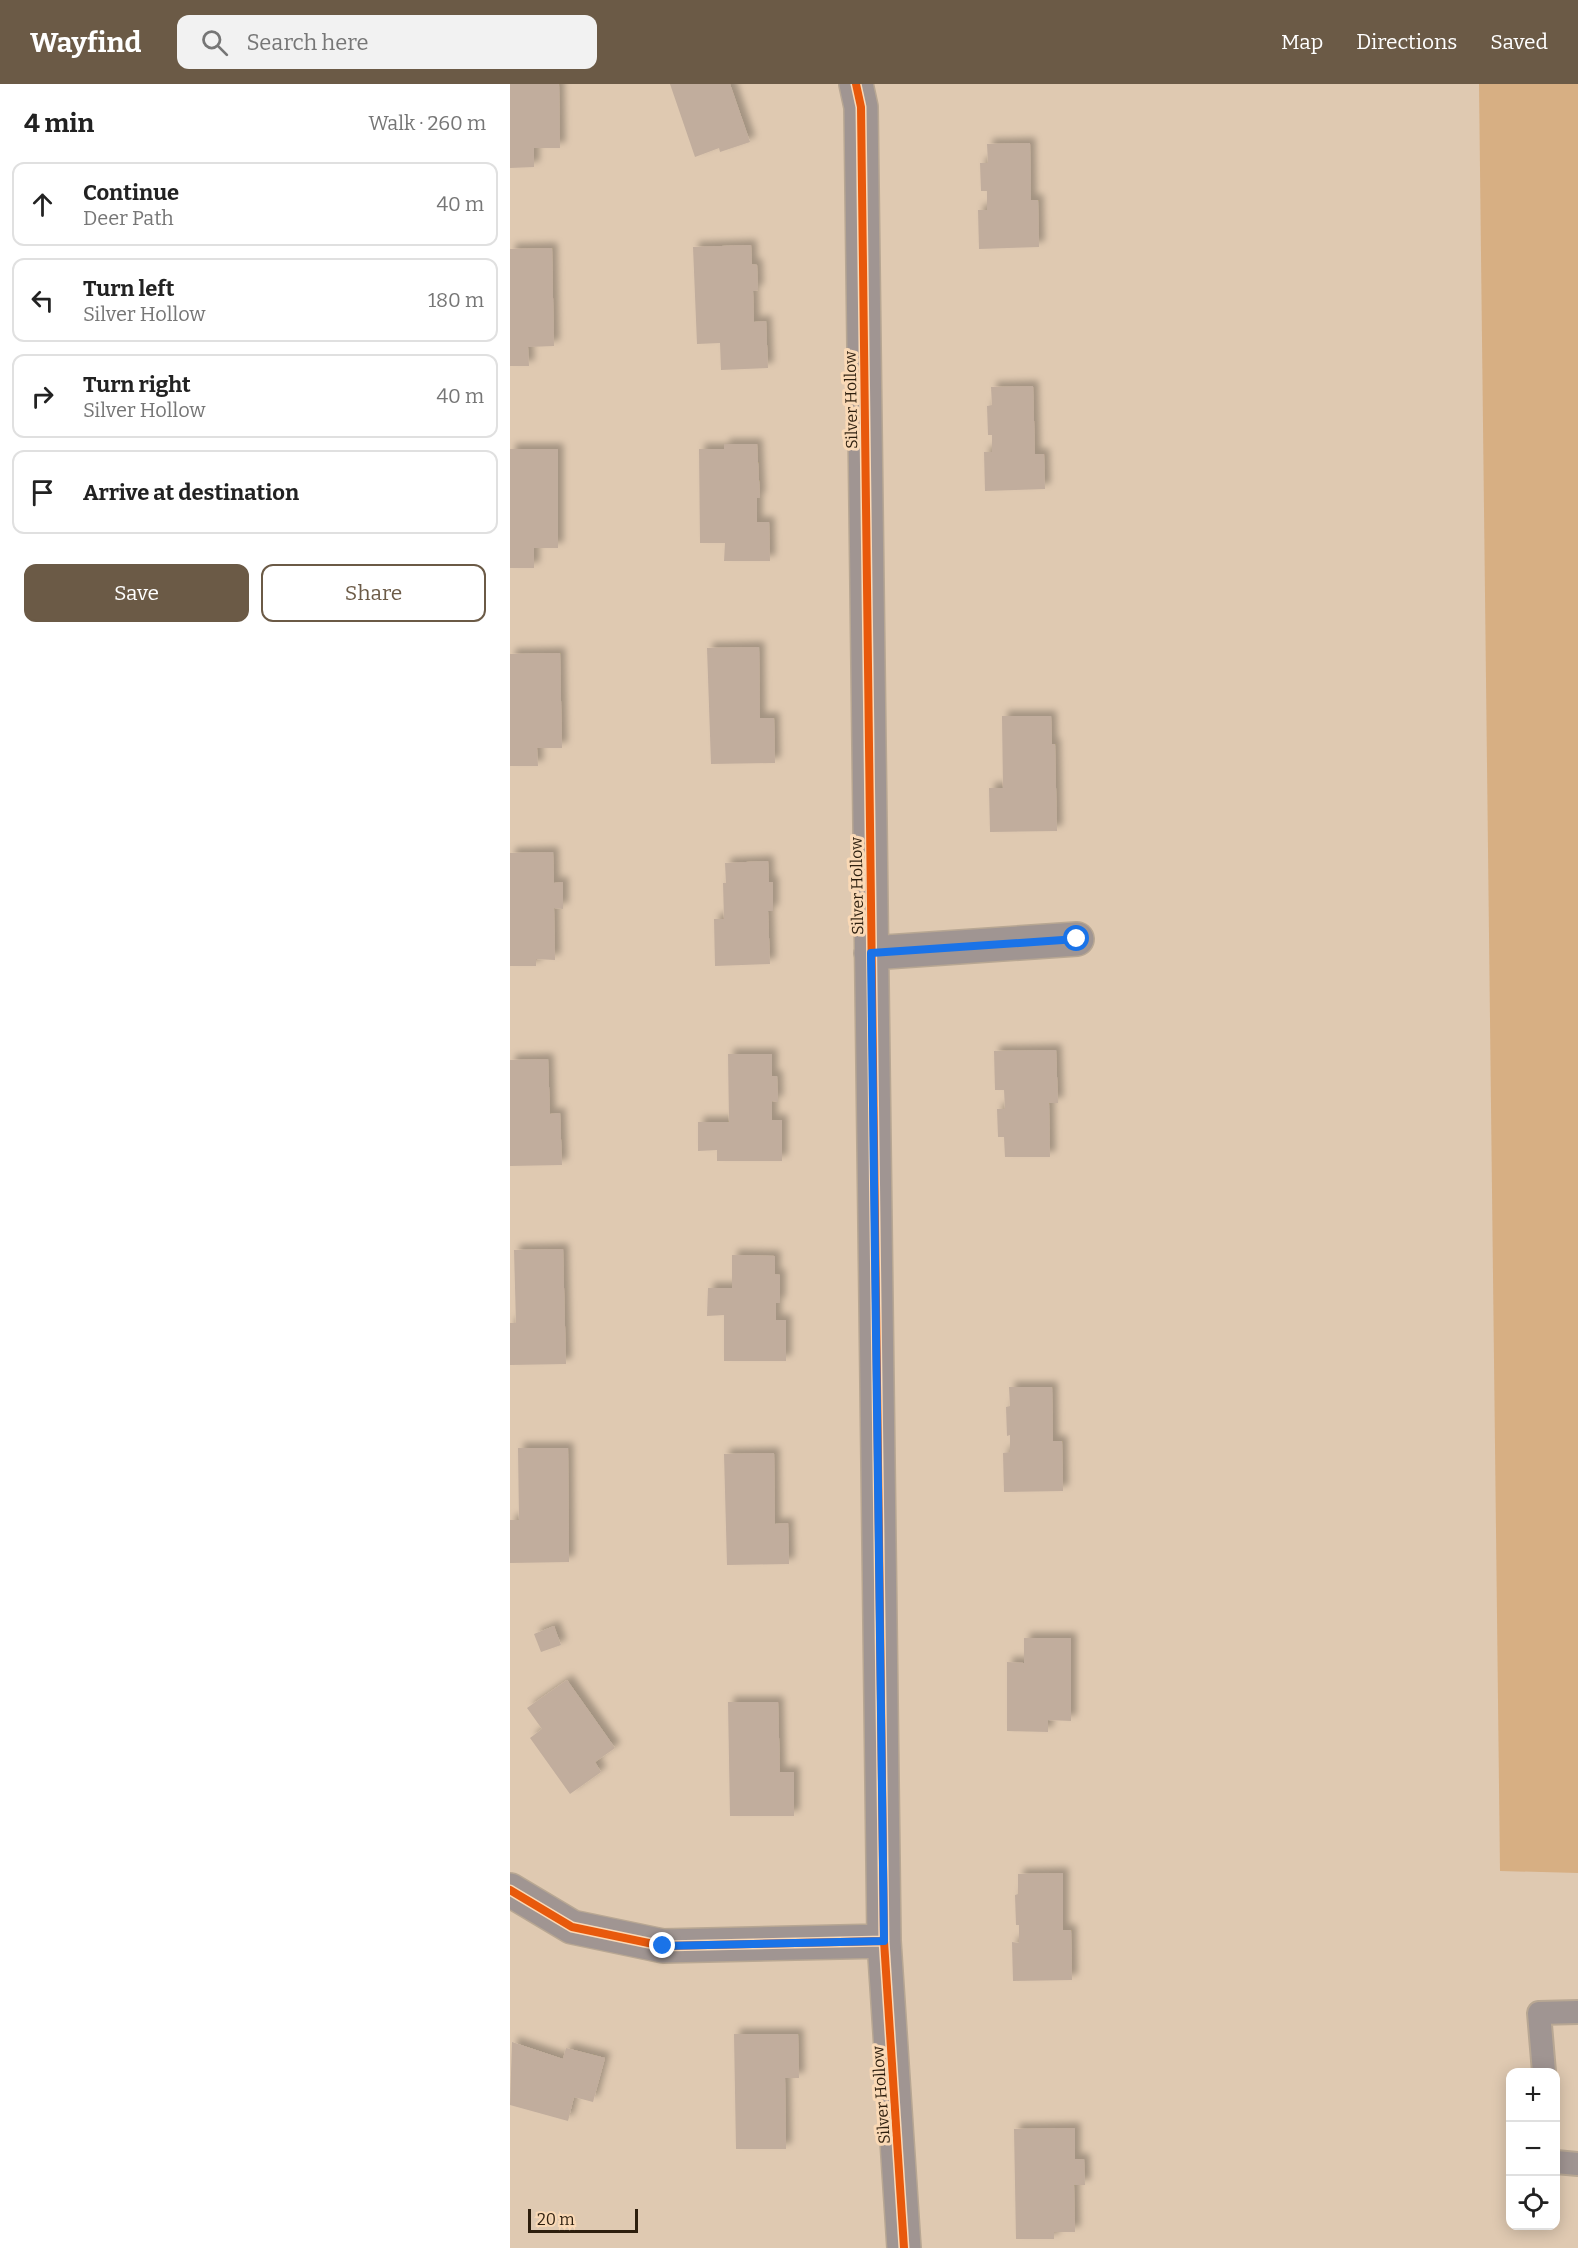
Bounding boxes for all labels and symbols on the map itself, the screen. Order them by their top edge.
street label: Silver Hollow [841,351,861,449]
street label: Silver Hollow [847,837,867,935]
route start [1063,925,1089,951]
route end [649,1932,675,1958]
street label: Silver Hollow [868,2045,894,2145]
scale bar [528,2206,638,2234]

